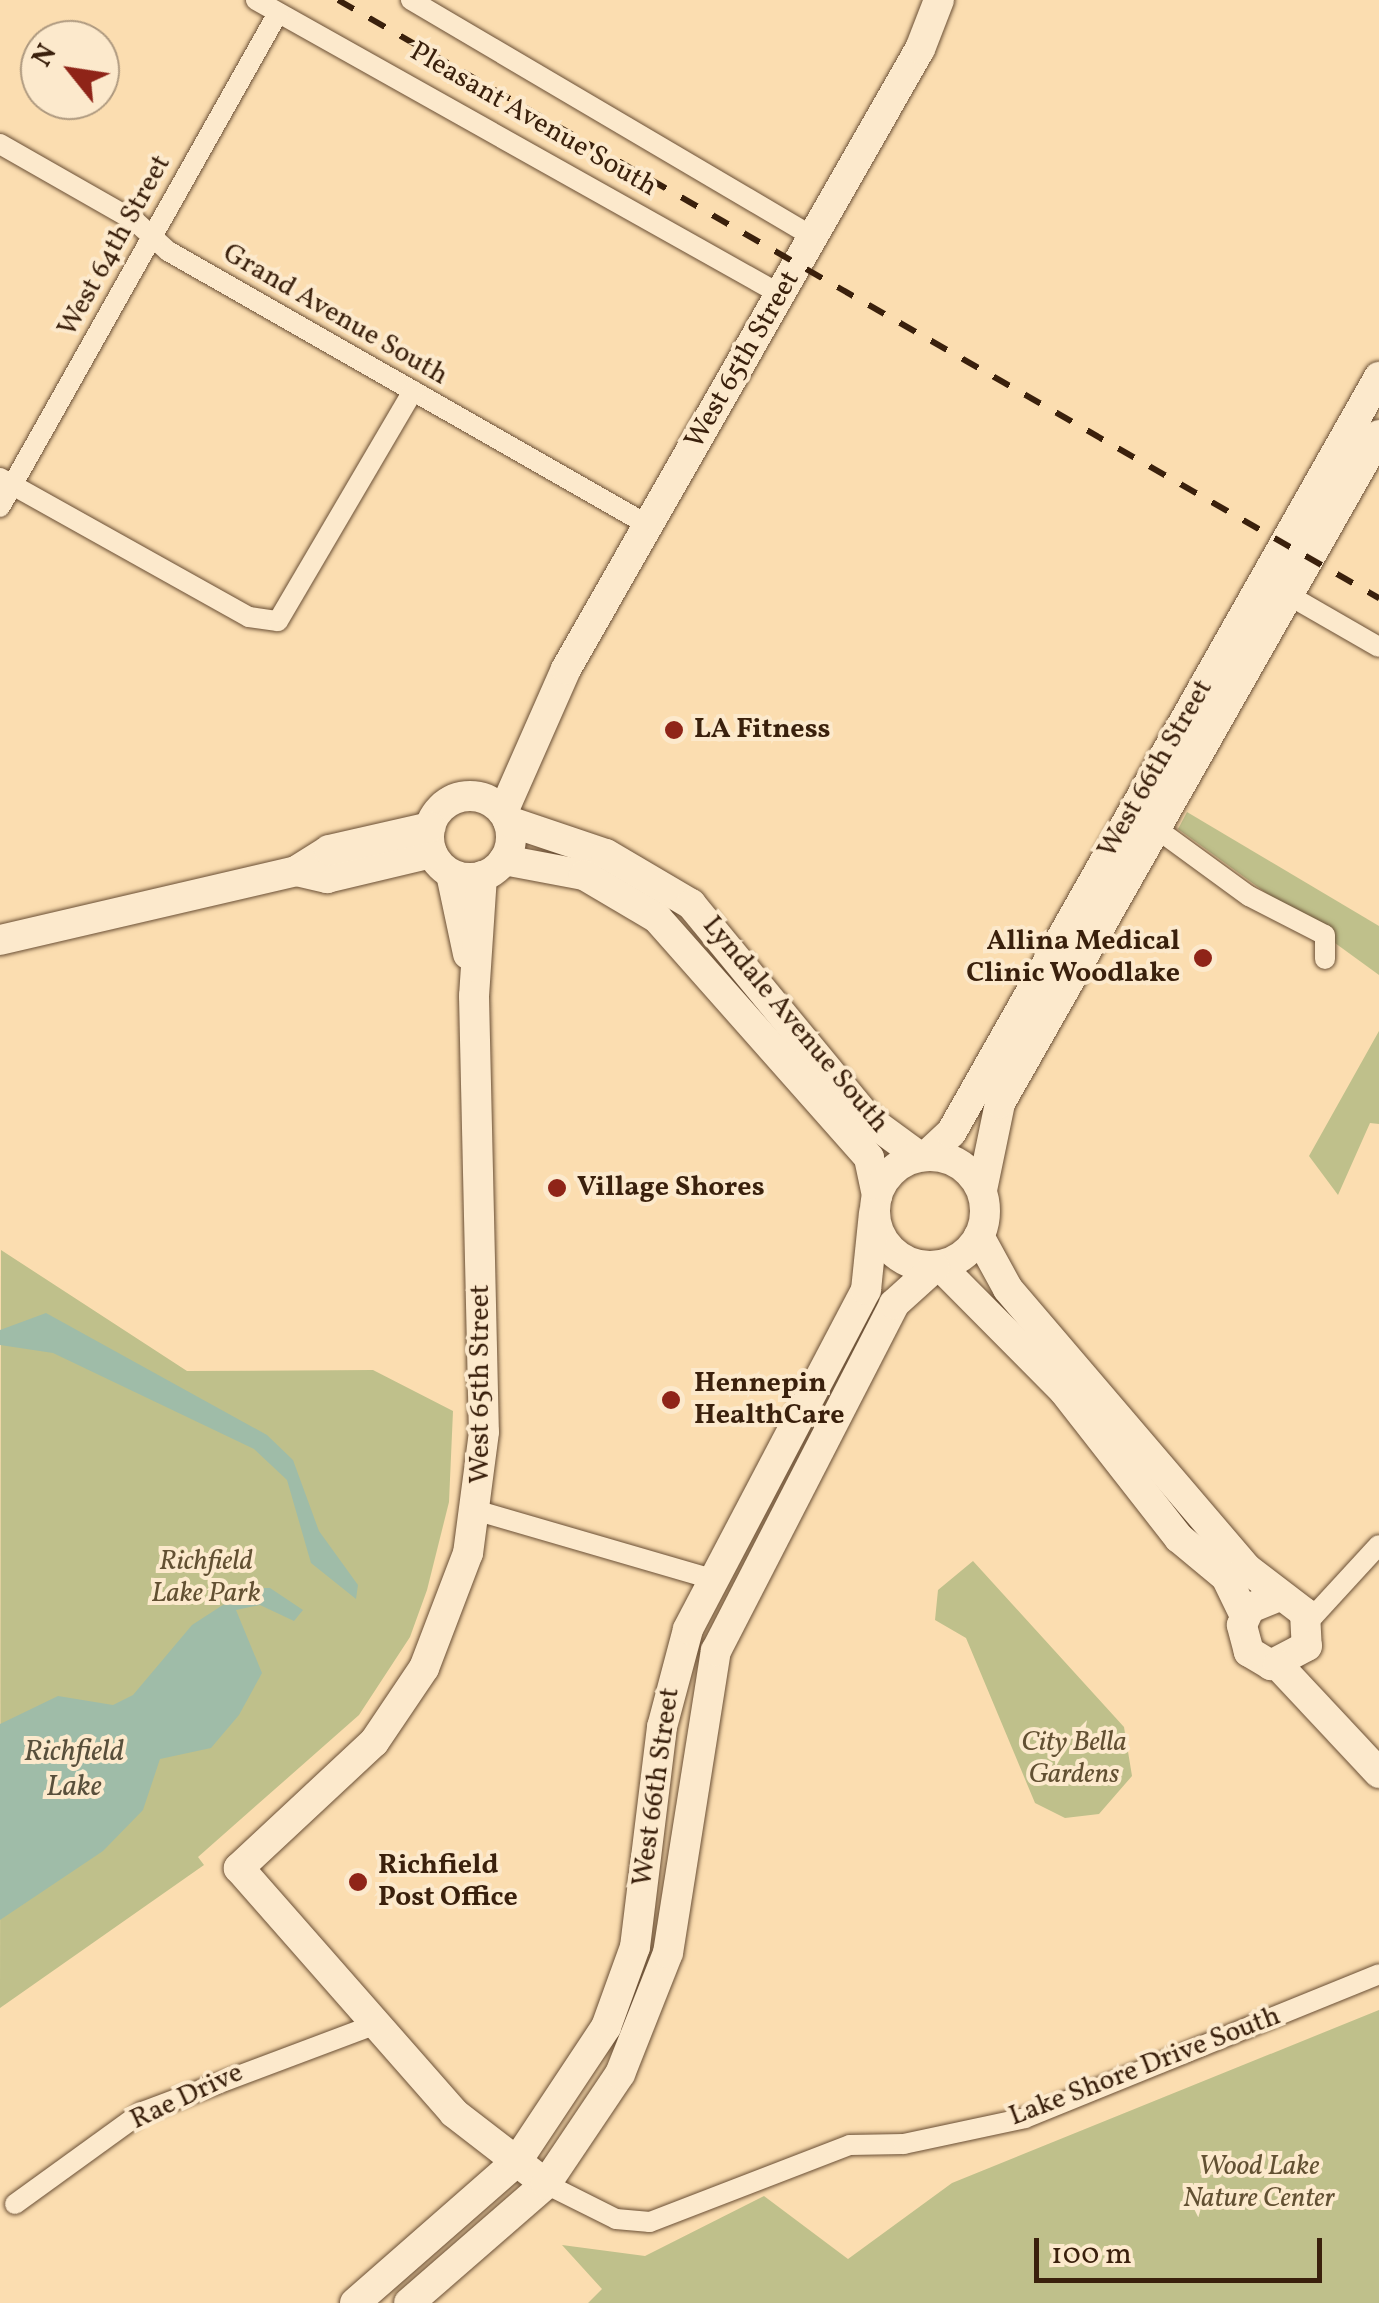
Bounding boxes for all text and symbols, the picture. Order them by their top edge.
north arrow [20,20,120,120]
street label: Pleasant Avenue South [403,36,663,204]
text: N [23,37,67,74]
street label: West 64th Street [51,149,179,343]
street label: Grand Avenue South [217,237,453,393]
street label: West 65th Street [679,265,807,455]
street label: West 66th Street [1091,674,1221,864]
place label: LA Fitness [694,713,831,747]
marker: LA Fitness [663,719,685,741]
street label: Lyndale Avenue South [695,910,895,1140]
place label: Allina Medical Clinic Woodlake [966,925,1180,991]
marker: Allina Medical Clinic Woodlake [1190,945,1216,971]
place label: Village Shores [577,1171,765,1205]
marker: Village Shores [546,1177,568,1199]
street label: West 65th Street [464,1284,498,1484]
place label: Hennepin HealthCare [694,1367,845,1433]
marker: Hennepin HealthCare [658,1387,684,1413]
park label: Richfield Lake Park [151,1545,261,1611]
street label: West 66th Street [626,1685,688,1889]
park label: City Bella Gardens [1021,1726,1127,1792]
water label: Richfield Lake [24,1734,124,1804]
place label: Richfield Post Office [378,1849,518,1915]
marker: Richfield Post Office [347,1871,369,1893]
street label: Lake Shore Drive South [1005,2000,1285,2134]
street label: Rae Drive [125,2056,249,2138]
park label: Wood Lake Nature Center [1183,2150,1335,2216]
scale bar [1039,2218,1326,2280]
text: 100 m [1051,2234,1132,2276]

